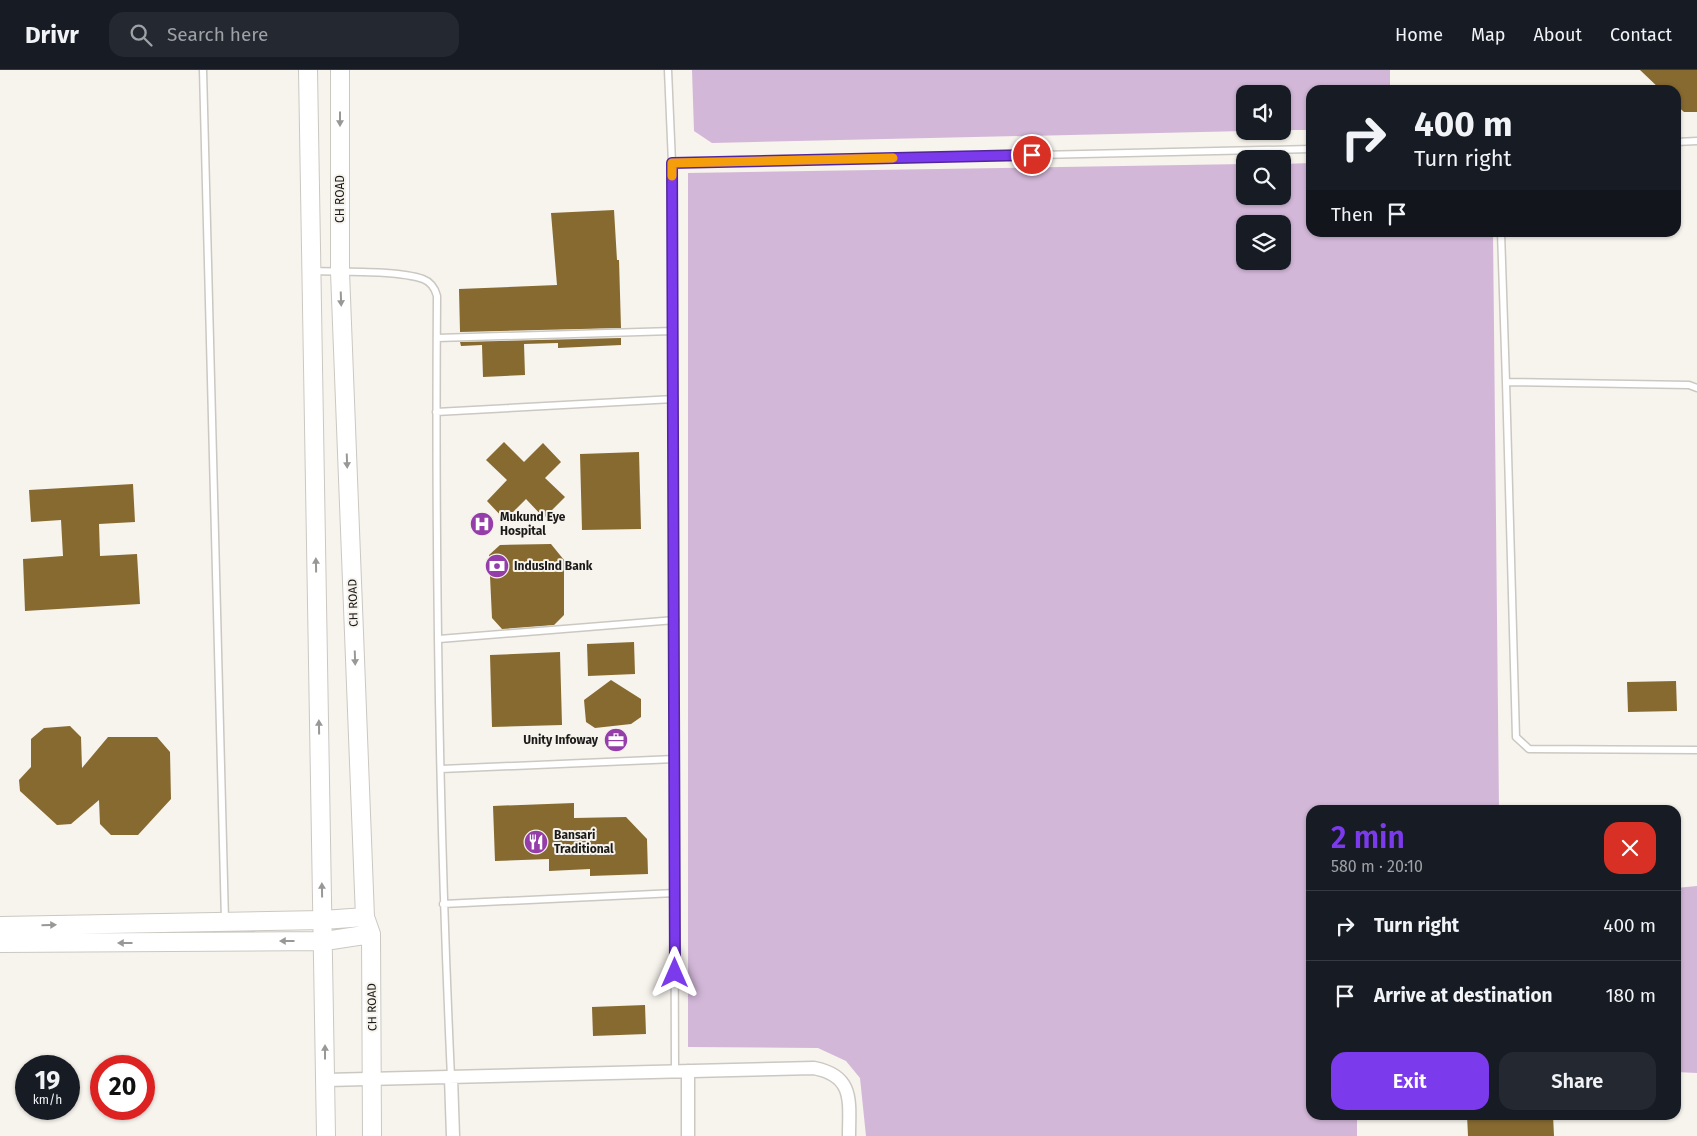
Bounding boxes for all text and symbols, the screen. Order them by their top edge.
search box [109,12,459,57]
text: Drivr [25,21,79,49]
icon: search [127,21,155,49]
text: Search here [167,23,268,46]
text: Home [1395,24,1443,46]
text: Map [1471,24,1505,46]
text: About [1533,24,1582,46]
text: Contact [1610,24,1672,46]
map controls [1236,85,1291,270]
button: sound [1236,85,1291,140]
text: 400 m [1414,103,1513,145]
icon: right [1331,105,1396,170]
one-way arrow [336,111,344,127]
pin [1011,134,1053,176]
icon: arrive [1018,141,1046,169]
text: Turn right [1414,145,1511,172]
button: search [1236,150,1291,205]
street label: CH ROAD [333,175,347,223]
icon: arrive [1383,200,1411,228]
text: Then [1331,203,1373,226]
button: layers [1236,215,1291,270]
one-way arrow [337,291,345,307]
one-way arrow [344,453,352,469]
place label: Mukund Eye Hospital [500,510,566,538]
hospital icon: Mukund Eye Hospital [469,511,495,537]
bank icon: IndusInd Bank [484,553,510,579]
one-way arrow [312,557,320,573]
place label: IndusInd Bank [514,559,593,573]
street label: CH ROAD [345,579,361,627]
one-way arrow [351,651,359,667]
one-way arrow [315,719,323,735]
office icon: Unity Infoway [603,727,629,753]
place label: Unity Infoway [523,733,599,747]
text: 2 min [1331,820,1405,856]
button: close [1604,822,1656,874]
place label: Bansari Traditional [554,828,614,856]
restaurant icon: Bansari Traditional [523,829,549,855]
text: 580 m · 20:10 [1331,857,1423,876]
one-way arrow [318,882,326,898]
icon: right [1331,912,1359,940]
text: Turn right [1374,914,1459,937]
text: 400 m [1603,914,1656,937]
one-way arrow [41,921,57,929]
one-way arrow [279,938,295,946]
one-way arrow [117,939,133,947]
position arrow [648,946,700,998]
icon: arrive [1331,982,1359,1010]
street label: CH ROAD [365,983,379,1031]
text: Arrive at destination [1374,984,1553,1007]
text: 180 m [1605,984,1656,1007]
one-way arrow [321,1044,329,1060]
button: Exit [1331,1052,1489,1110]
button: Share [1499,1052,1656,1110]
speed limit sign: 20 [90,1055,155,1120]
text: 19 [35,1066,60,1096]
text: km/h [33,1093,62,1107]

